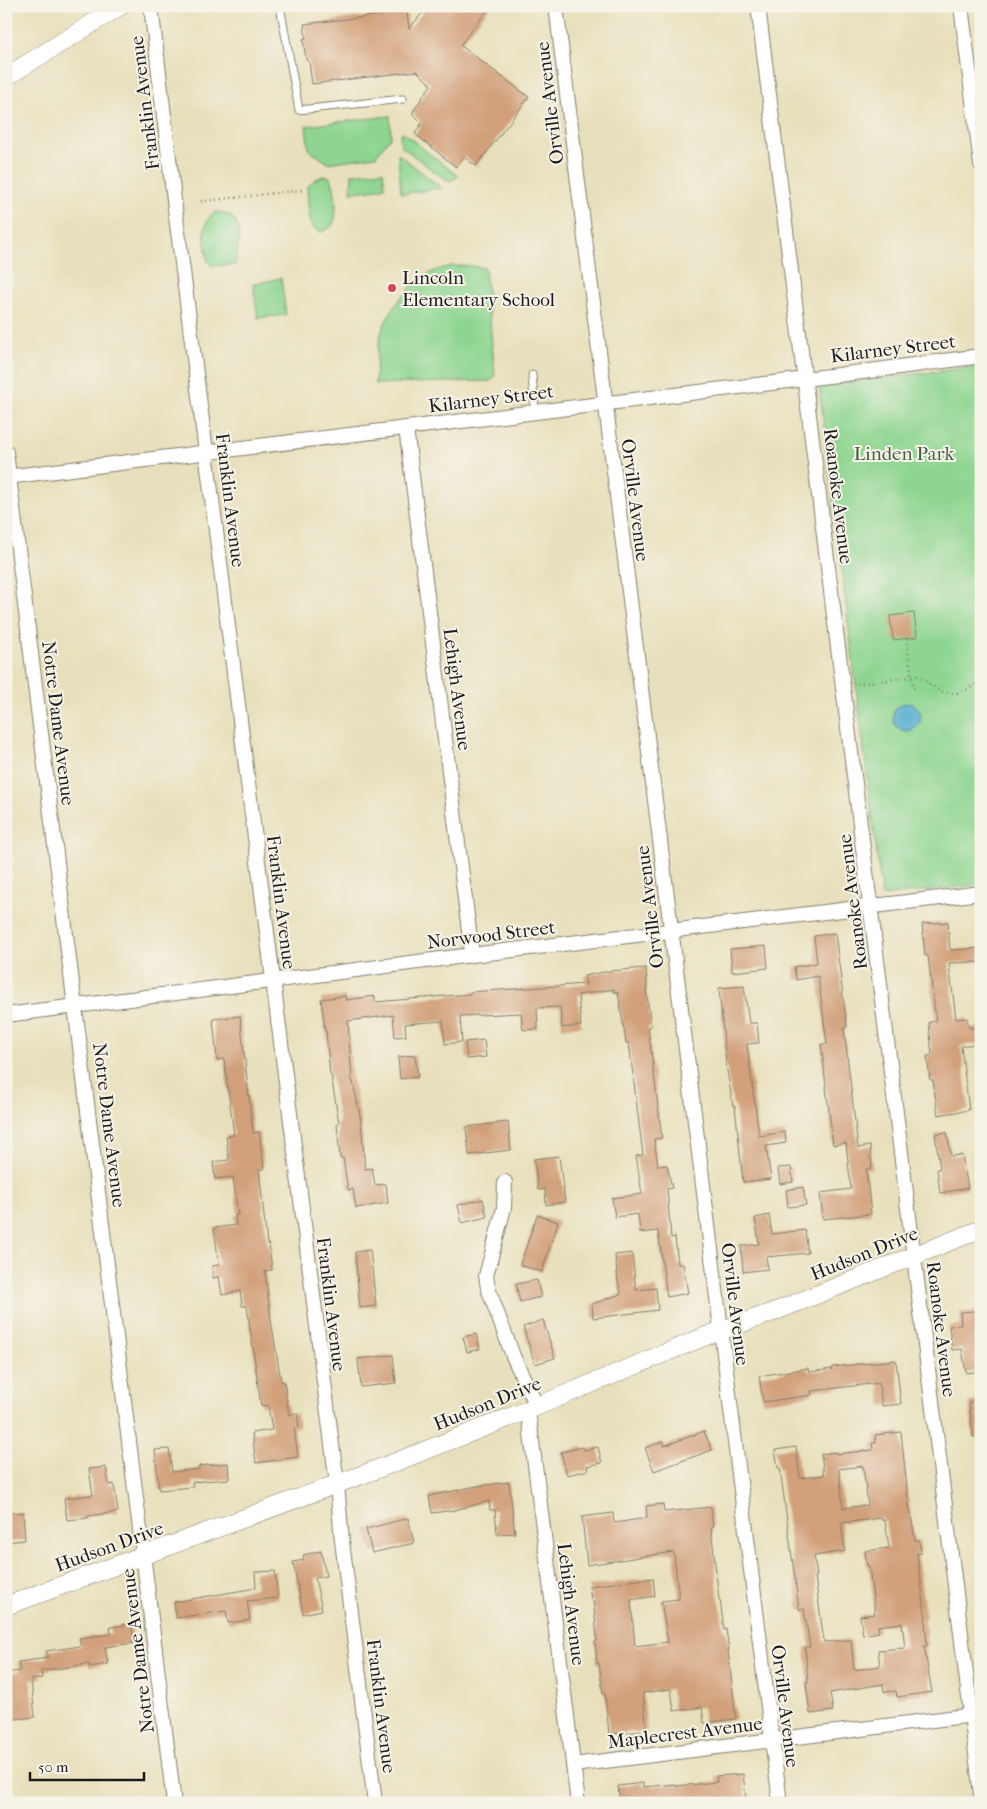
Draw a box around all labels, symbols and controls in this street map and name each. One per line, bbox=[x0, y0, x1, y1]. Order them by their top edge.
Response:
street label: Franklin Avenue bbox=[126, 34, 164, 171]
street label: Orville Avenue bbox=[532, 40, 568, 165]
place label: Lincoln Elementary School bbox=[402, 267, 555, 311]
marker: Lincoln Elementary School bbox=[386, 282, 398, 294]
street label: Kilarney Street bbox=[829, 330, 957, 368]
street label: Kilarney Street bbox=[427, 380, 555, 418]
street label: Roanoke Avenue bbox=[819, 427, 857, 565]
street label: Franklin Avenue bbox=[211, 432, 249, 569]
street label: Orville Avenue bbox=[617, 438, 653, 563]
park label: Linden Park bbox=[854, 443, 955, 465]
street label: Lehigh Avenue bbox=[439, 627, 475, 752]
street label: Notre Dame Avenue bbox=[37, 640, 79, 807]
street label: Roanoke Avenue bbox=[834, 833, 872, 971]
street label: Franklin Avenue bbox=[262, 834, 300, 971]
street label: Orville Avenue bbox=[632, 844, 668, 969]
street label: Norwood Street bbox=[426, 916, 557, 954]
street label: Notre Dame Avenue bbox=[88, 1042, 130, 1209]
street label: Hudson Drive bbox=[807, 1222, 921, 1285]
street label: Franklin Avenue bbox=[312, 1236, 350, 1373]
street label: Orville Avenue bbox=[717, 1242, 753, 1367]
street label: Roanoke Avenue bbox=[922, 1260, 960, 1398]
street label: Hudson Drive bbox=[430, 1372, 544, 1435]
street label: Hudson Drive bbox=[52, 1517, 167, 1577]
street label: Lehigh Avenue bbox=[553, 1542, 589, 1667]
street label: Notre Dame Avenue bbox=[117, 1567, 159, 1734]
street label: Franklin Avenue bbox=[362, 1638, 400, 1775]
street label: Orville Avenue bbox=[767, 1644, 803, 1769]
street label: Maplecrest Avenue bbox=[606, 1713, 764, 1753]
scale bar bbox=[30, 1749, 144, 1781]
text: 50 m bbox=[38, 1758, 69, 1776]

